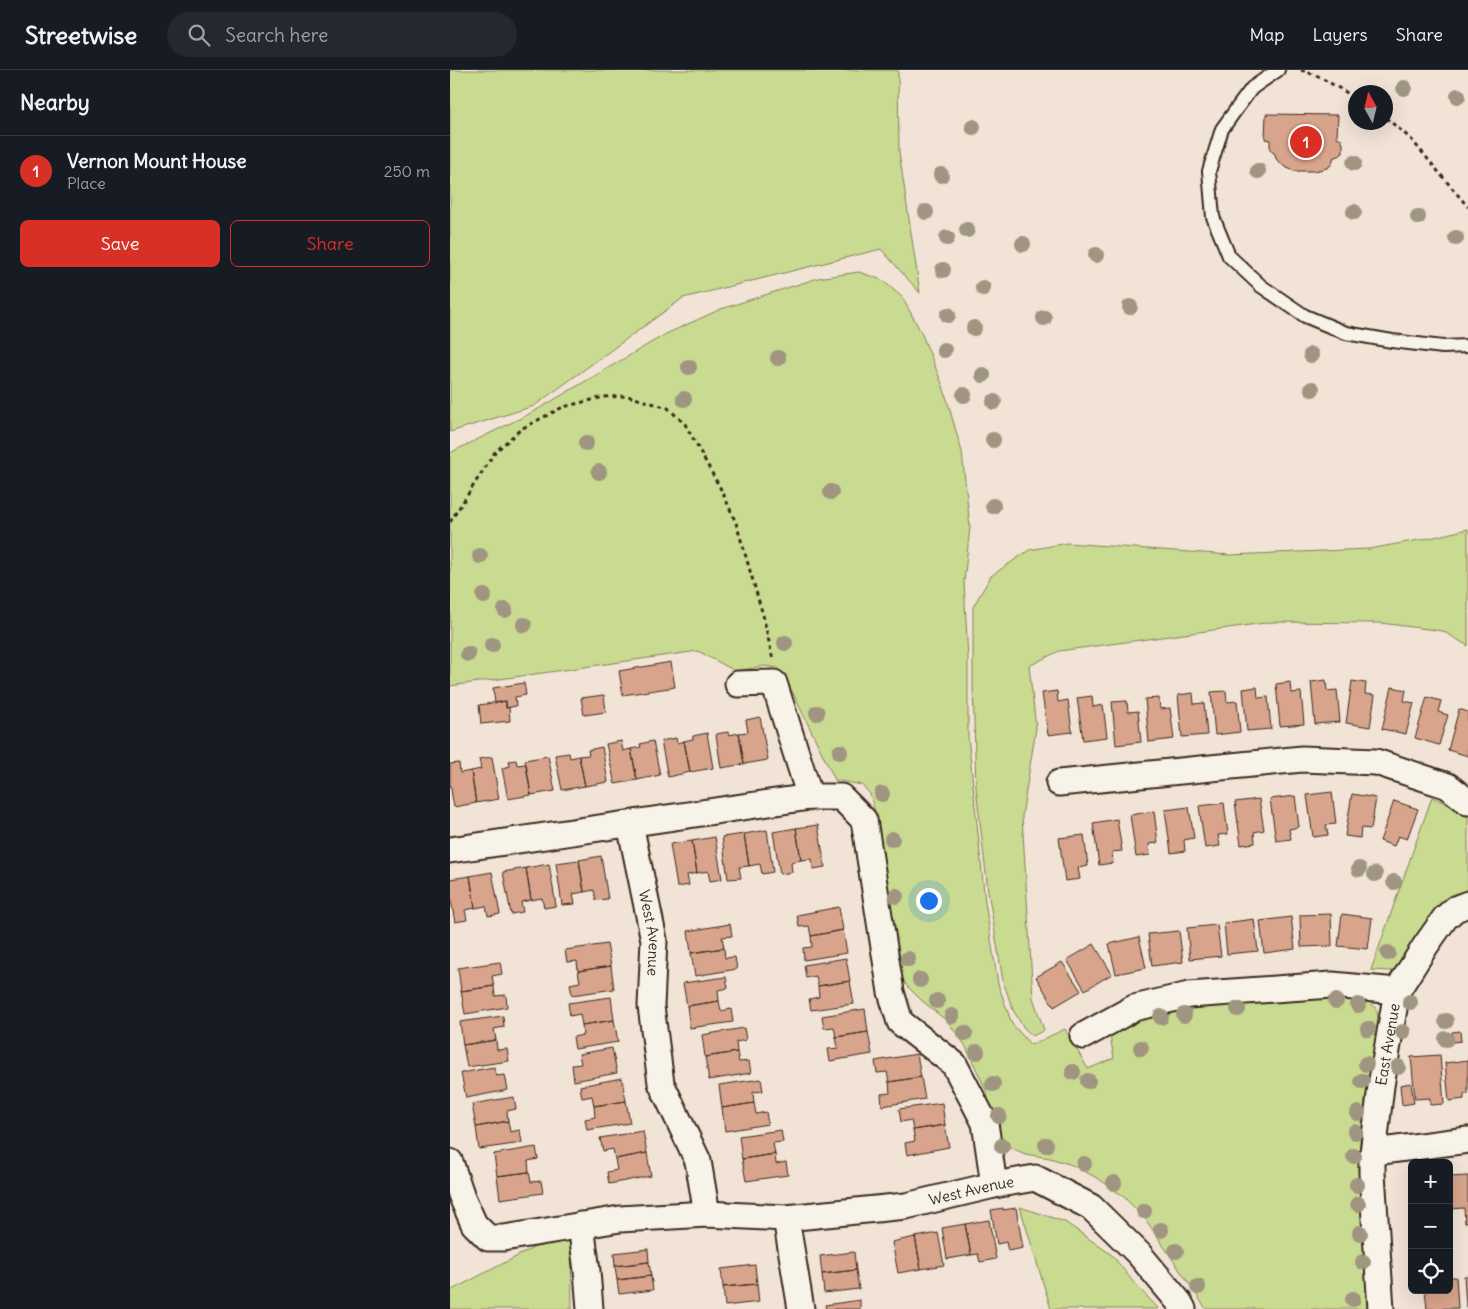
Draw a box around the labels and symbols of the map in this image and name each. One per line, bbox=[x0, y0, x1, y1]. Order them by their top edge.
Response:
north arrow bbox=[1348, 85, 1393, 130]
pin: 1 bbox=[1290, 123, 1322, 161]
street label: West Avenue bbox=[635, 888, 664, 976]
your location bbox=[916, 888, 942, 914]
street label: East Avenue bbox=[1371, 1002, 1404, 1087]
street label: West Avenue bbox=[927, 1172, 1016, 1209]

